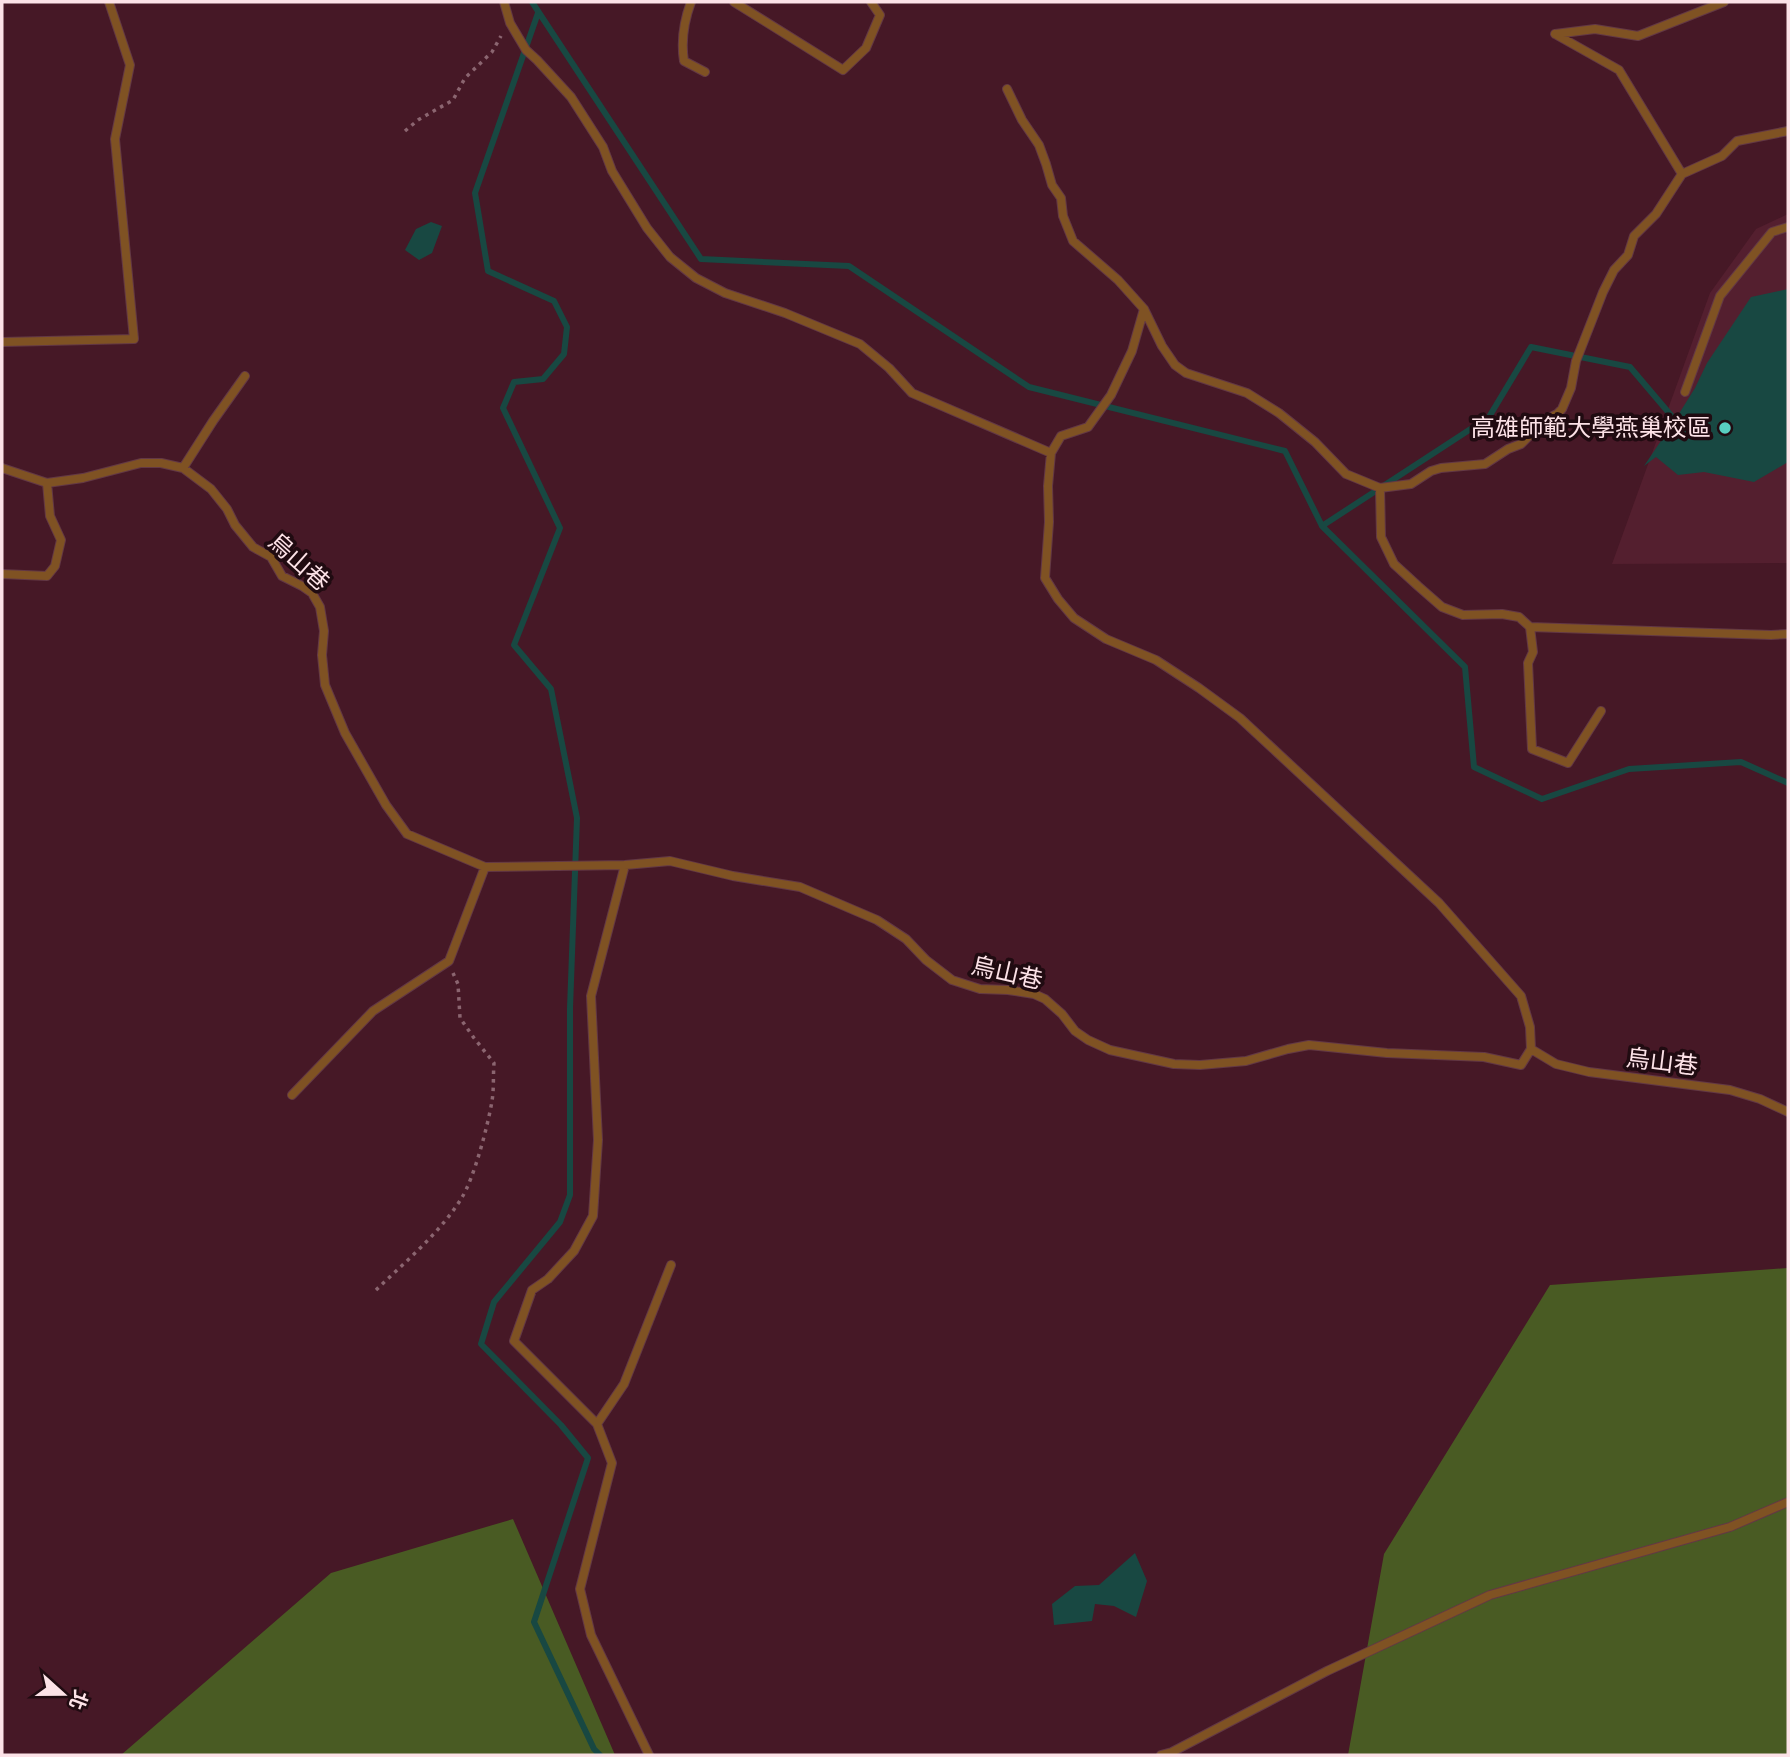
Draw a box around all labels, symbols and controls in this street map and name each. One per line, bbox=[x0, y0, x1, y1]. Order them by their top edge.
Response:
place label: 高雄師範大學燕巢校區 bbox=[1471, 412, 1711, 441]
marker: 高雄師範大學燕巢校區 bbox=[1717, 420, 1733, 436]
street label: 烏山巷 bbox=[264, 526, 336, 596]
street label: 烏山巷 bbox=[969, 949, 1046, 994]
street label: 烏山巷 bbox=[1625, 1042, 1700, 1079]
north arrow bbox=[28, 1659, 98, 1729]
text: 北 bbox=[65, 1687, 93, 1713]

